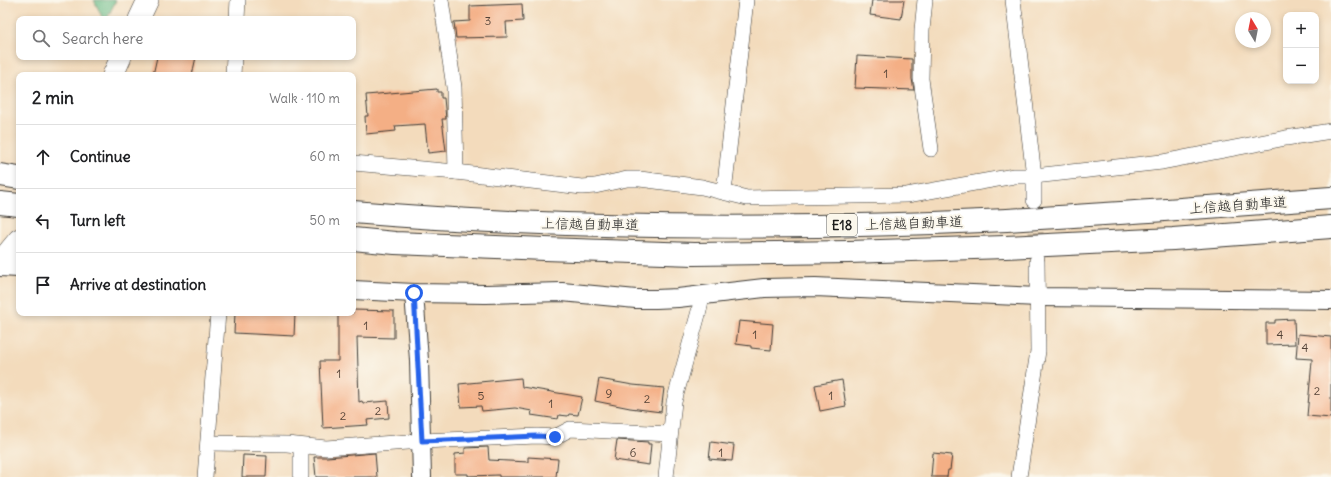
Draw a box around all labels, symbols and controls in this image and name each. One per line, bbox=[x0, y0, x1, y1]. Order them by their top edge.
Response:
north arrow bbox=[1235, 12, 1271, 48]
map controls bbox=[1283, 12, 1319, 84]
button: + bbox=[1283, 12, 1319, 48]
house number: 3 bbox=[485, 13, 492, 28]
search box bbox=[16, 16, 356, 60]
icon: search bbox=[30, 27, 52, 49]
text: Search here bbox=[62, 29, 143, 48]
button: − bbox=[1283, 48, 1319, 84]
house number: 1 bbox=[884, 66, 888, 81]
text: 2 min bbox=[32, 87, 74, 109]
text: Walk · 110 m bbox=[269, 90, 340, 107]
icon: ahead bbox=[32, 146, 54, 168]
text: Continue bbox=[70, 147, 131, 166]
text: 60 m bbox=[309, 148, 340, 165]
street label: 上信越自動車道 bbox=[1188, 193, 1288, 217]
icon: left bbox=[32, 210, 54, 232]
text: Turn left bbox=[70, 211, 125, 230]
text: 50 m bbox=[309, 212, 340, 229]
street label: 上信越自動車道 bbox=[865, 212, 963, 234]
street label: 上信越自動車道 bbox=[541, 214, 639, 234]
road number: E18 bbox=[827, 214, 857, 236]
icon: arrive bbox=[32, 274, 54, 296]
text: Arrive at destination bbox=[70, 275, 206, 294]
route start bbox=[405, 284, 423, 302]
house number: 1 bbox=[364, 318, 368, 333]
house number: 1 bbox=[753, 327, 757, 342]
house number: 4 bbox=[1277, 327, 1284, 342]
house number: 4 bbox=[1302, 340, 1309, 355]
house number: 1 bbox=[337, 366, 341, 381]
house number: 2 bbox=[1314, 383, 1321, 398]
house number: 9 bbox=[606, 386, 613, 401]
house number: 5 bbox=[478, 388, 485, 403]
house number: 1 bbox=[829, 388, 833, 403]
house number: 2 bbox=[644, 391, 651, 406]
house number: 1 bbox=[549, 396, 553, 411]
house number: 2 bbox=[375, 403, 382, 418]
house number: 2 bbox=[340, 408, 347, 423]
route end bbox=[546, 428, 564, 446]
house number: 6 bbox=[630, 445, 637, 460]
house number: 1 bbox=[719, 445, 723, 460]

